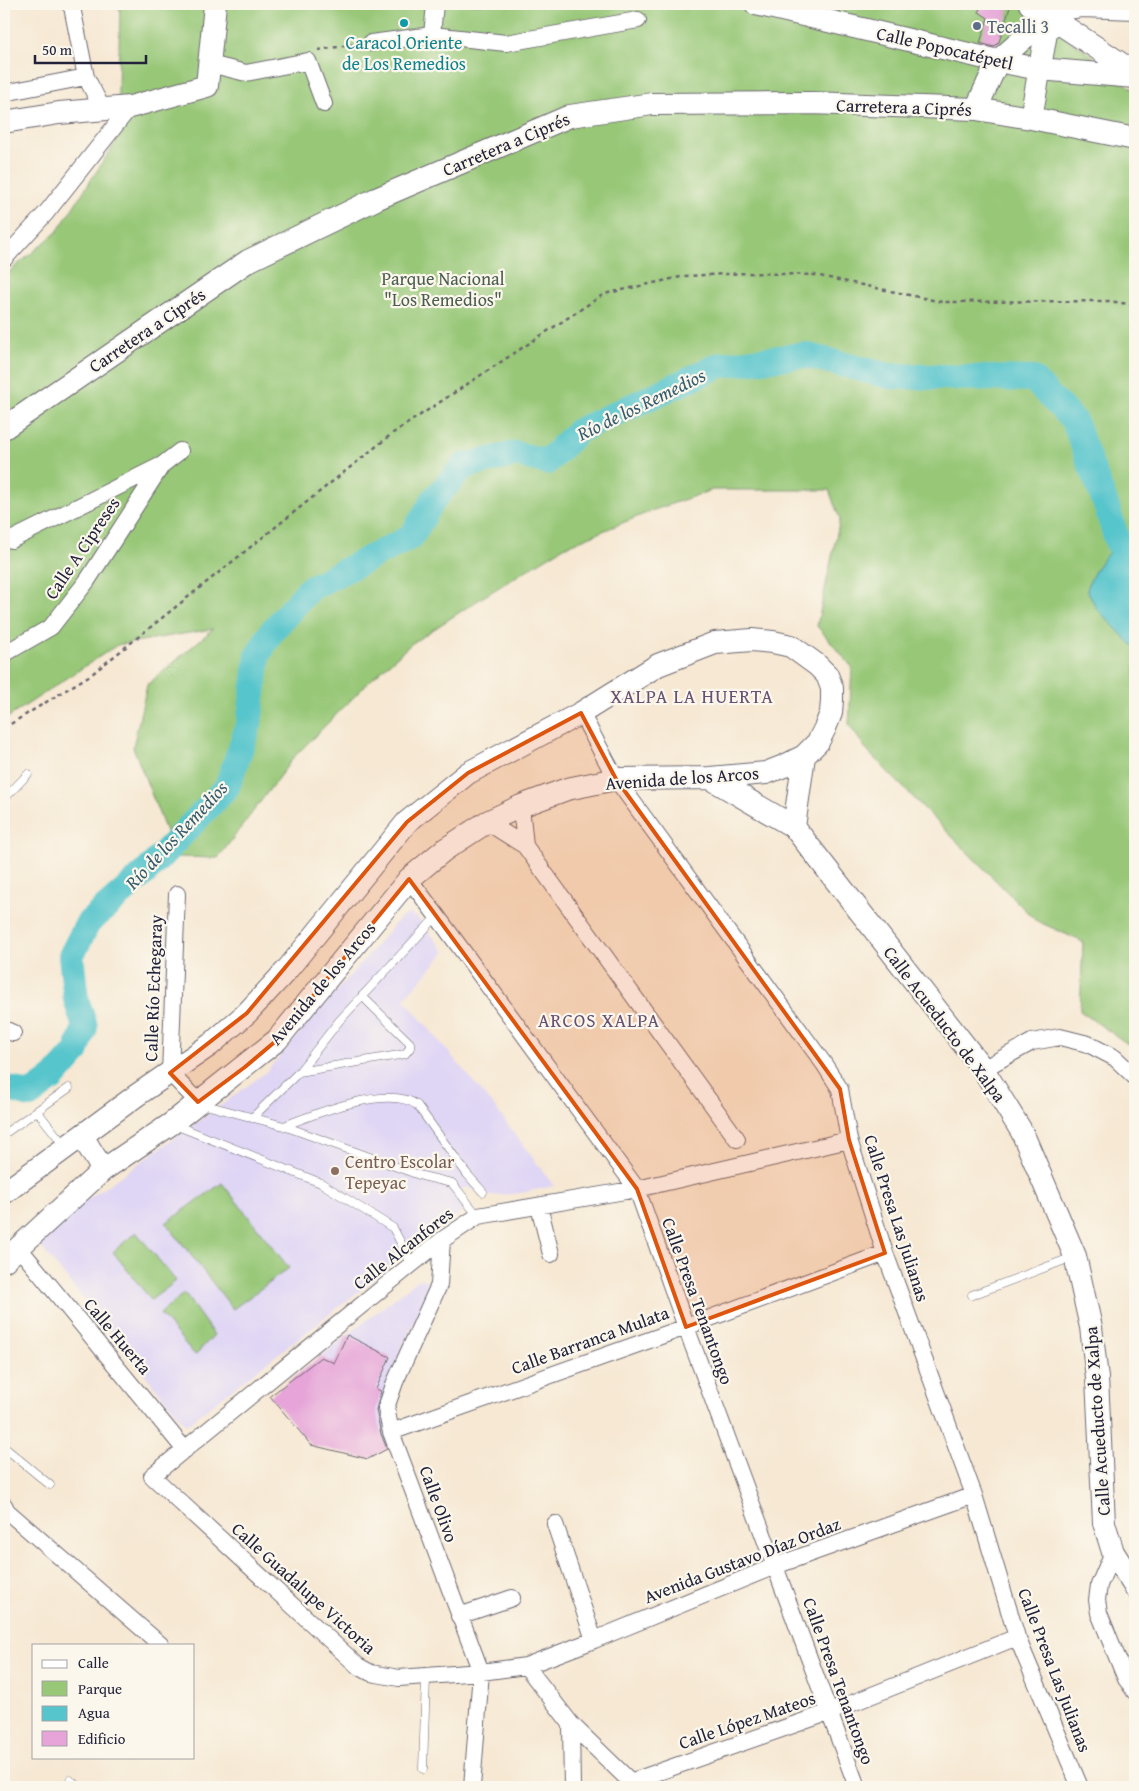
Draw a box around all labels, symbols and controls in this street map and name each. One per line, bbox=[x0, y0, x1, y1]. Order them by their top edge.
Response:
place label: Tecalli 3 bbox=[987, 13, 1049, 40]
marker: Caracol Oriente de Los Remedios bbox=[398, 17, 410, 29]
street label: Calle Popocatépetl bbox=[874, 19, 1016, 77]
marker: Tecalli 3 bbox=[971, 20, 983, 32]
place label: Caracol Oriente de Los Remedios bbox=[342, 29, 466, 77]
scale bar bbox=[35, 32, 146, 64]
text: 50 m bbox=[42, 39, 73, 60]
street label: Carretera a Ciprés bbox=[836, 91, 972, 123]
street label: Carretera a Ciprés bbox=[438, 105, 574, 183]
park label: Parque Nacional "Los Remedios" bbox=[381, 265, 505, 313]
street label: Carretera a Ciprés bbox=[83, 281, 211, 379]
water label: Río de los Remedios bbox=[571, 361, 710, 448]
street label: Calle A Cipreses bbox=[38, 491, 126, 605]
district label: XALPA LA HUERTA bbox=[610, 682, 774, 710]
street label: Avenida de los Arcos bbox=[604, 759, 760, 797]
water label: Río de los Remedios bbox=[117, 774, 234, 896]
street label: Calle Río Echegaray bbox=[137, 914, 169, 1062]
street label: Avenida de los Arcos bbox=[262, 915, 382, 1051]
street label: Calle Acueducto de Xalpa bbox=[877, 940, 1013, 1108]
district label: ARCOS XALPA bbox=[538, 1006, 660, 1034]
street label: Calle Presa Las Julianas bbox=[857, 1131, 937, 1305]
place label: Centro Escolar Tepeyac bbox=[345, 1148, 455, 1196]
marker: Centro Escolar Tepeyac bbox=[329, 1165, 341, 1177]
street label: Calle Alcanfores bbox=[347, 1200, 459, 1296]
street label: Calle Presa Tenantongo bbox=[655, 1214, 741, 1388]
street label: Calle Huerta bbox=[78, 1292, 159, 1381]
street label: Calle Barranca Mulata bbox=[507, 1299, 673, 1381]
street label: Calle Acueducto de Xalpa bbox=[1077, 1325, 1117, 1517]
street label: Calle Olivo bbox=[413, 1462, 465, 1546]
street label: Avenida Gustavo Díaz Ordaz bbox=[640, 1510, 844, 1610]
street label: Calle Guadalupe Victoria bbox=[226, 1516, 383, 1661]
street label: Calle Presa Las Julianas bbox=[1011, 1584, 1099, 1756]
street label: Calle Presa Tenantongo bbox=[796, 1594, 882, 1768]
legend bbox=[32, 1644, 195, 1758]
text: Calle bbox=[78, 1652, 109, 1673]
text: Parque bbox=[78, 1678, 122, 1699]
street label: Calle López Mateos bbox=[675, 1684, 819, 1756]
text: Agua bbox=[78, 1702, 110, 1723]
text: Edificio bbox=[78, 1728, 126, 1749]

